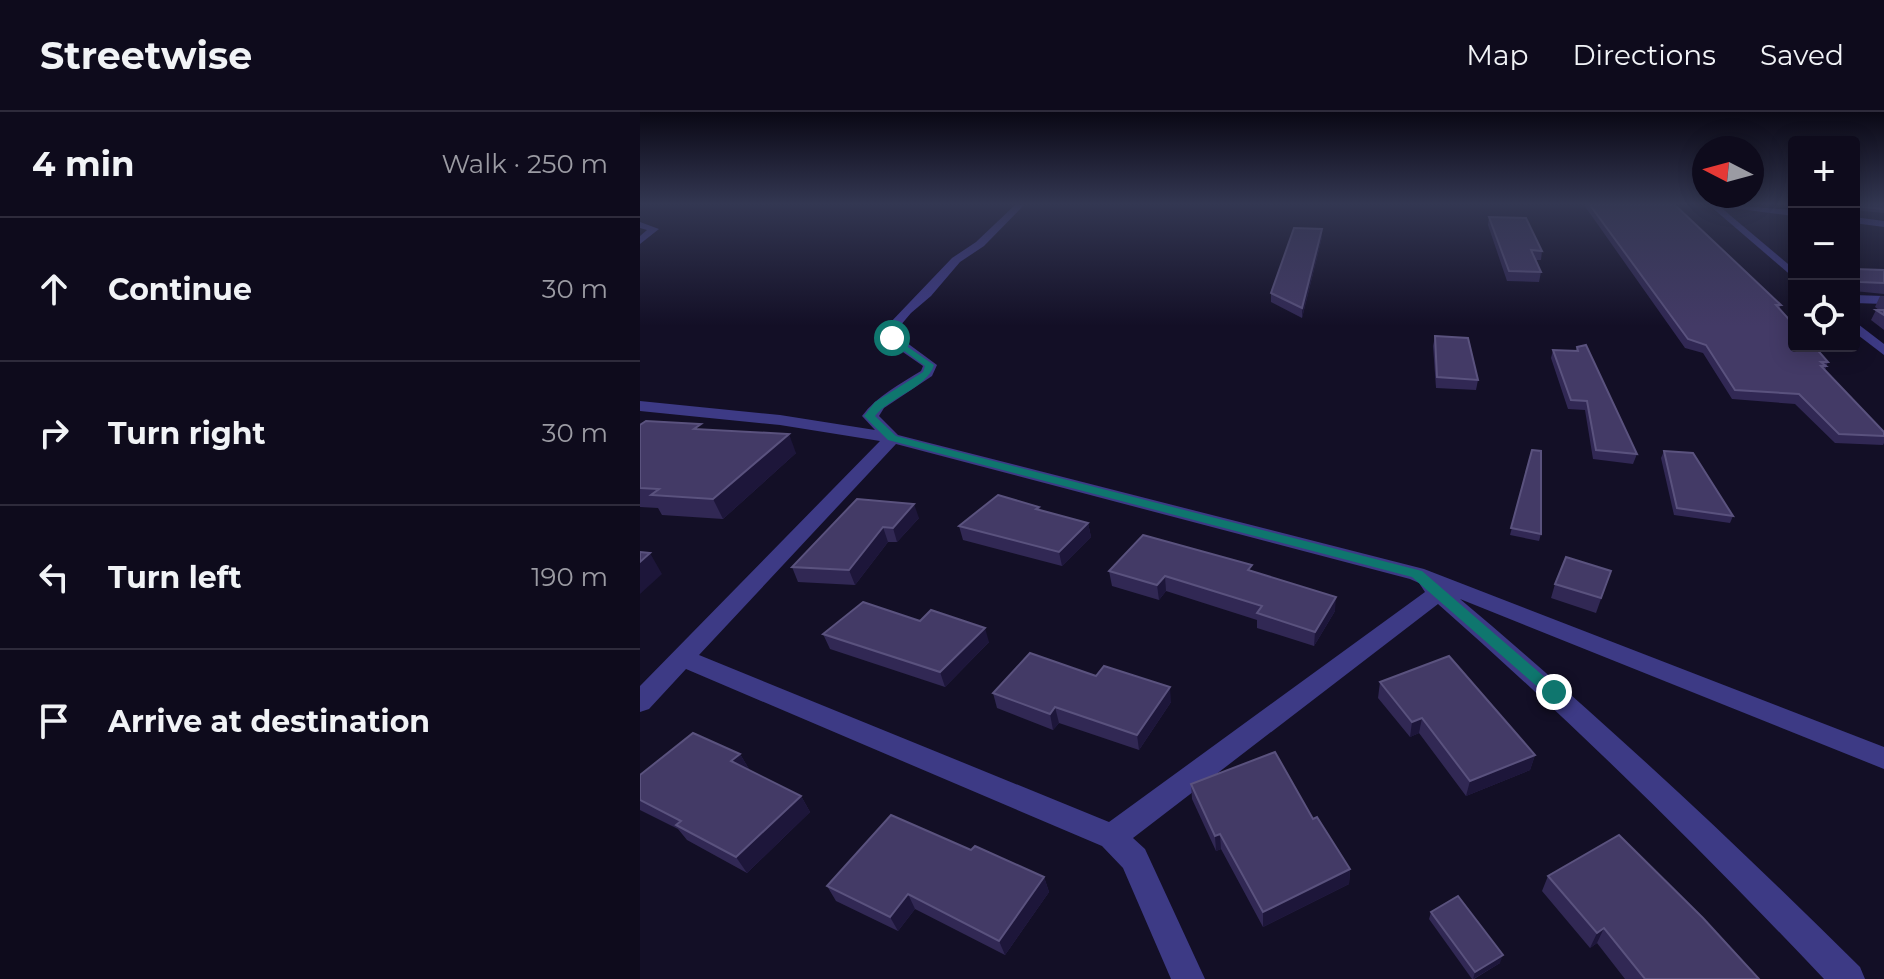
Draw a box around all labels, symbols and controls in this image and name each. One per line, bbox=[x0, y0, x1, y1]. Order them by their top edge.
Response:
text: Streetwise bbox=[40, 32, 252, 79]
text: Map bbox=[1466, 38, 1528, 72]
text: Directions bbox=[1572, 38, 1716, 72]
text: Saved bbox=[1760, 38, 1844, 72]
north arrow bbox=[1692, 136, 1764, 208]
map controls bbox=[1788, 136, 1860, 352]
button: + bbox=[1788, 136, 1860, 208]
text: 4 min bbox=[32, 143, 134, 185]
text: Walk · 250 m bbox=[441, 148, 608, 180]
button: − bbox=[1788, 208, 1860, 280]
icon: ahead bbox=[32, 267, 76, 311]
text: Continue bbox=[108, 271, 252, 308]
text: 30 m bbox=[542, 273, 608, 305]
button: locate bbox=[1788, 280, 1860, 352]
route start bbox=[874, 320, 910, 356]
icon: right bbox=[32, 411, 76, 455]
text: Turn right bbox=[108, 415, 265, 452]
text: 30 m bbox=[542, 417, 608, 449]
icon: left bbox=[32, 555, 76, 599]
text: Turn left bbox=[108, 559, 241, 596]
text: 190 m bbox=[531, 561, 608, 593]
route end bbox=[1536, 674, 1572, 710]
icon: arrive bbox=[32, 699, 76, 743]
text: Arrive at destination bbox=[108, 703, 430, 740]

